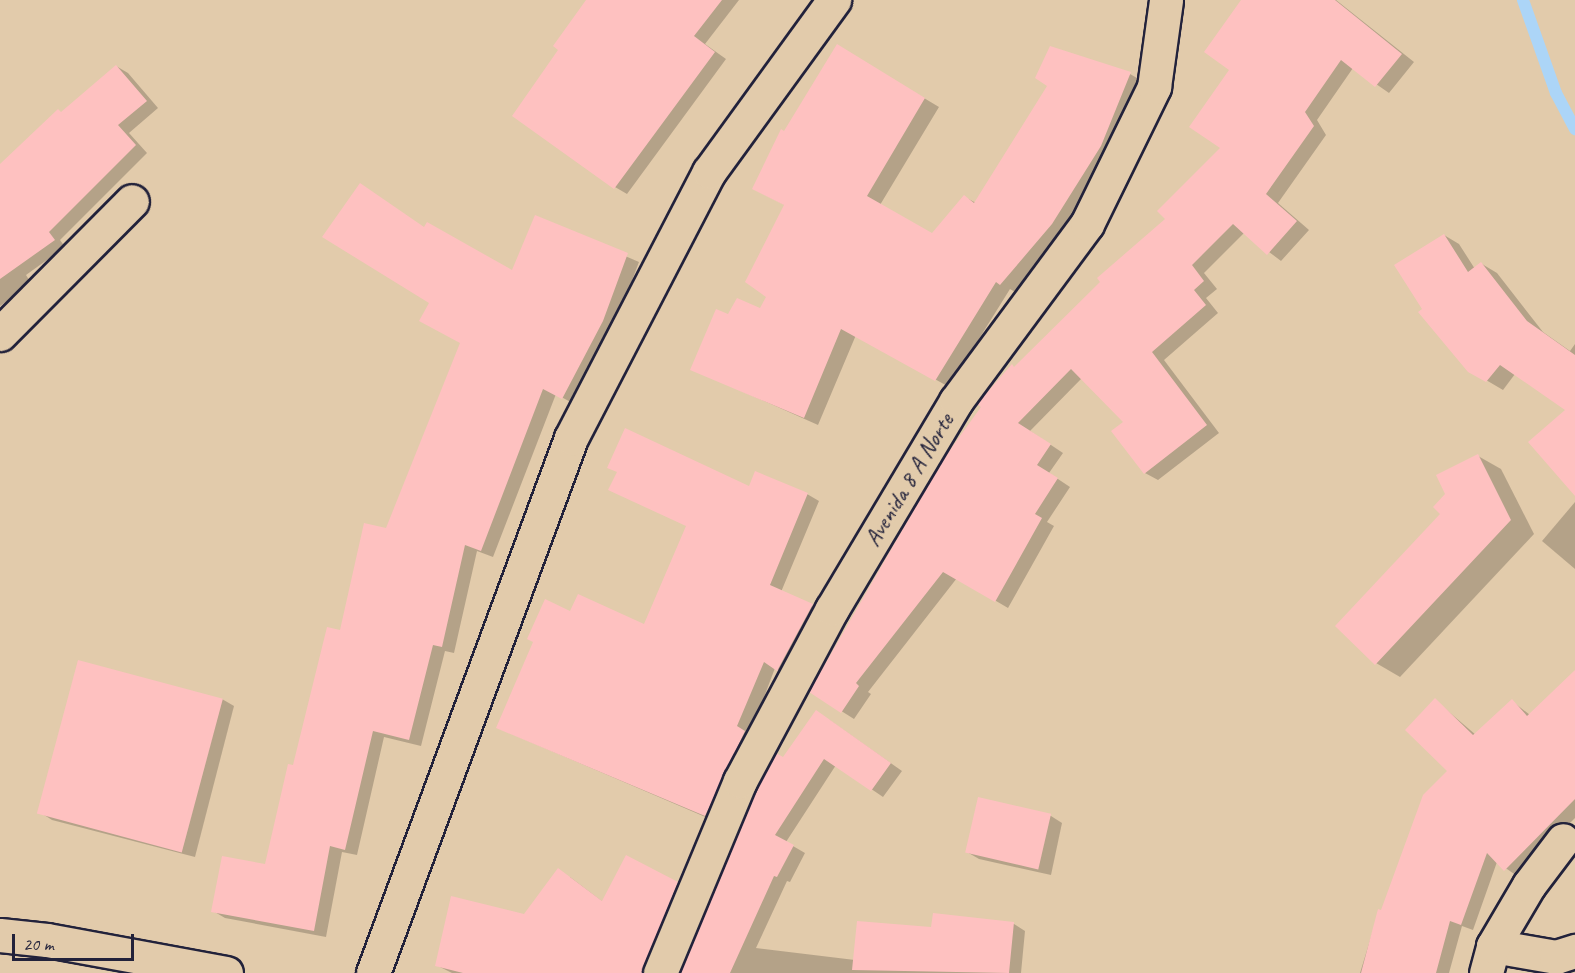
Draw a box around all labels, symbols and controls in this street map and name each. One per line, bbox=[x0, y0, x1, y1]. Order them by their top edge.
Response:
street label: Avenida 8 A Norte bbox=[858, 408, 960, 552]
scale bar bbox=[15, 922, 136, 960]
text: 20 m bbox=[23, 933, 54, 955]

